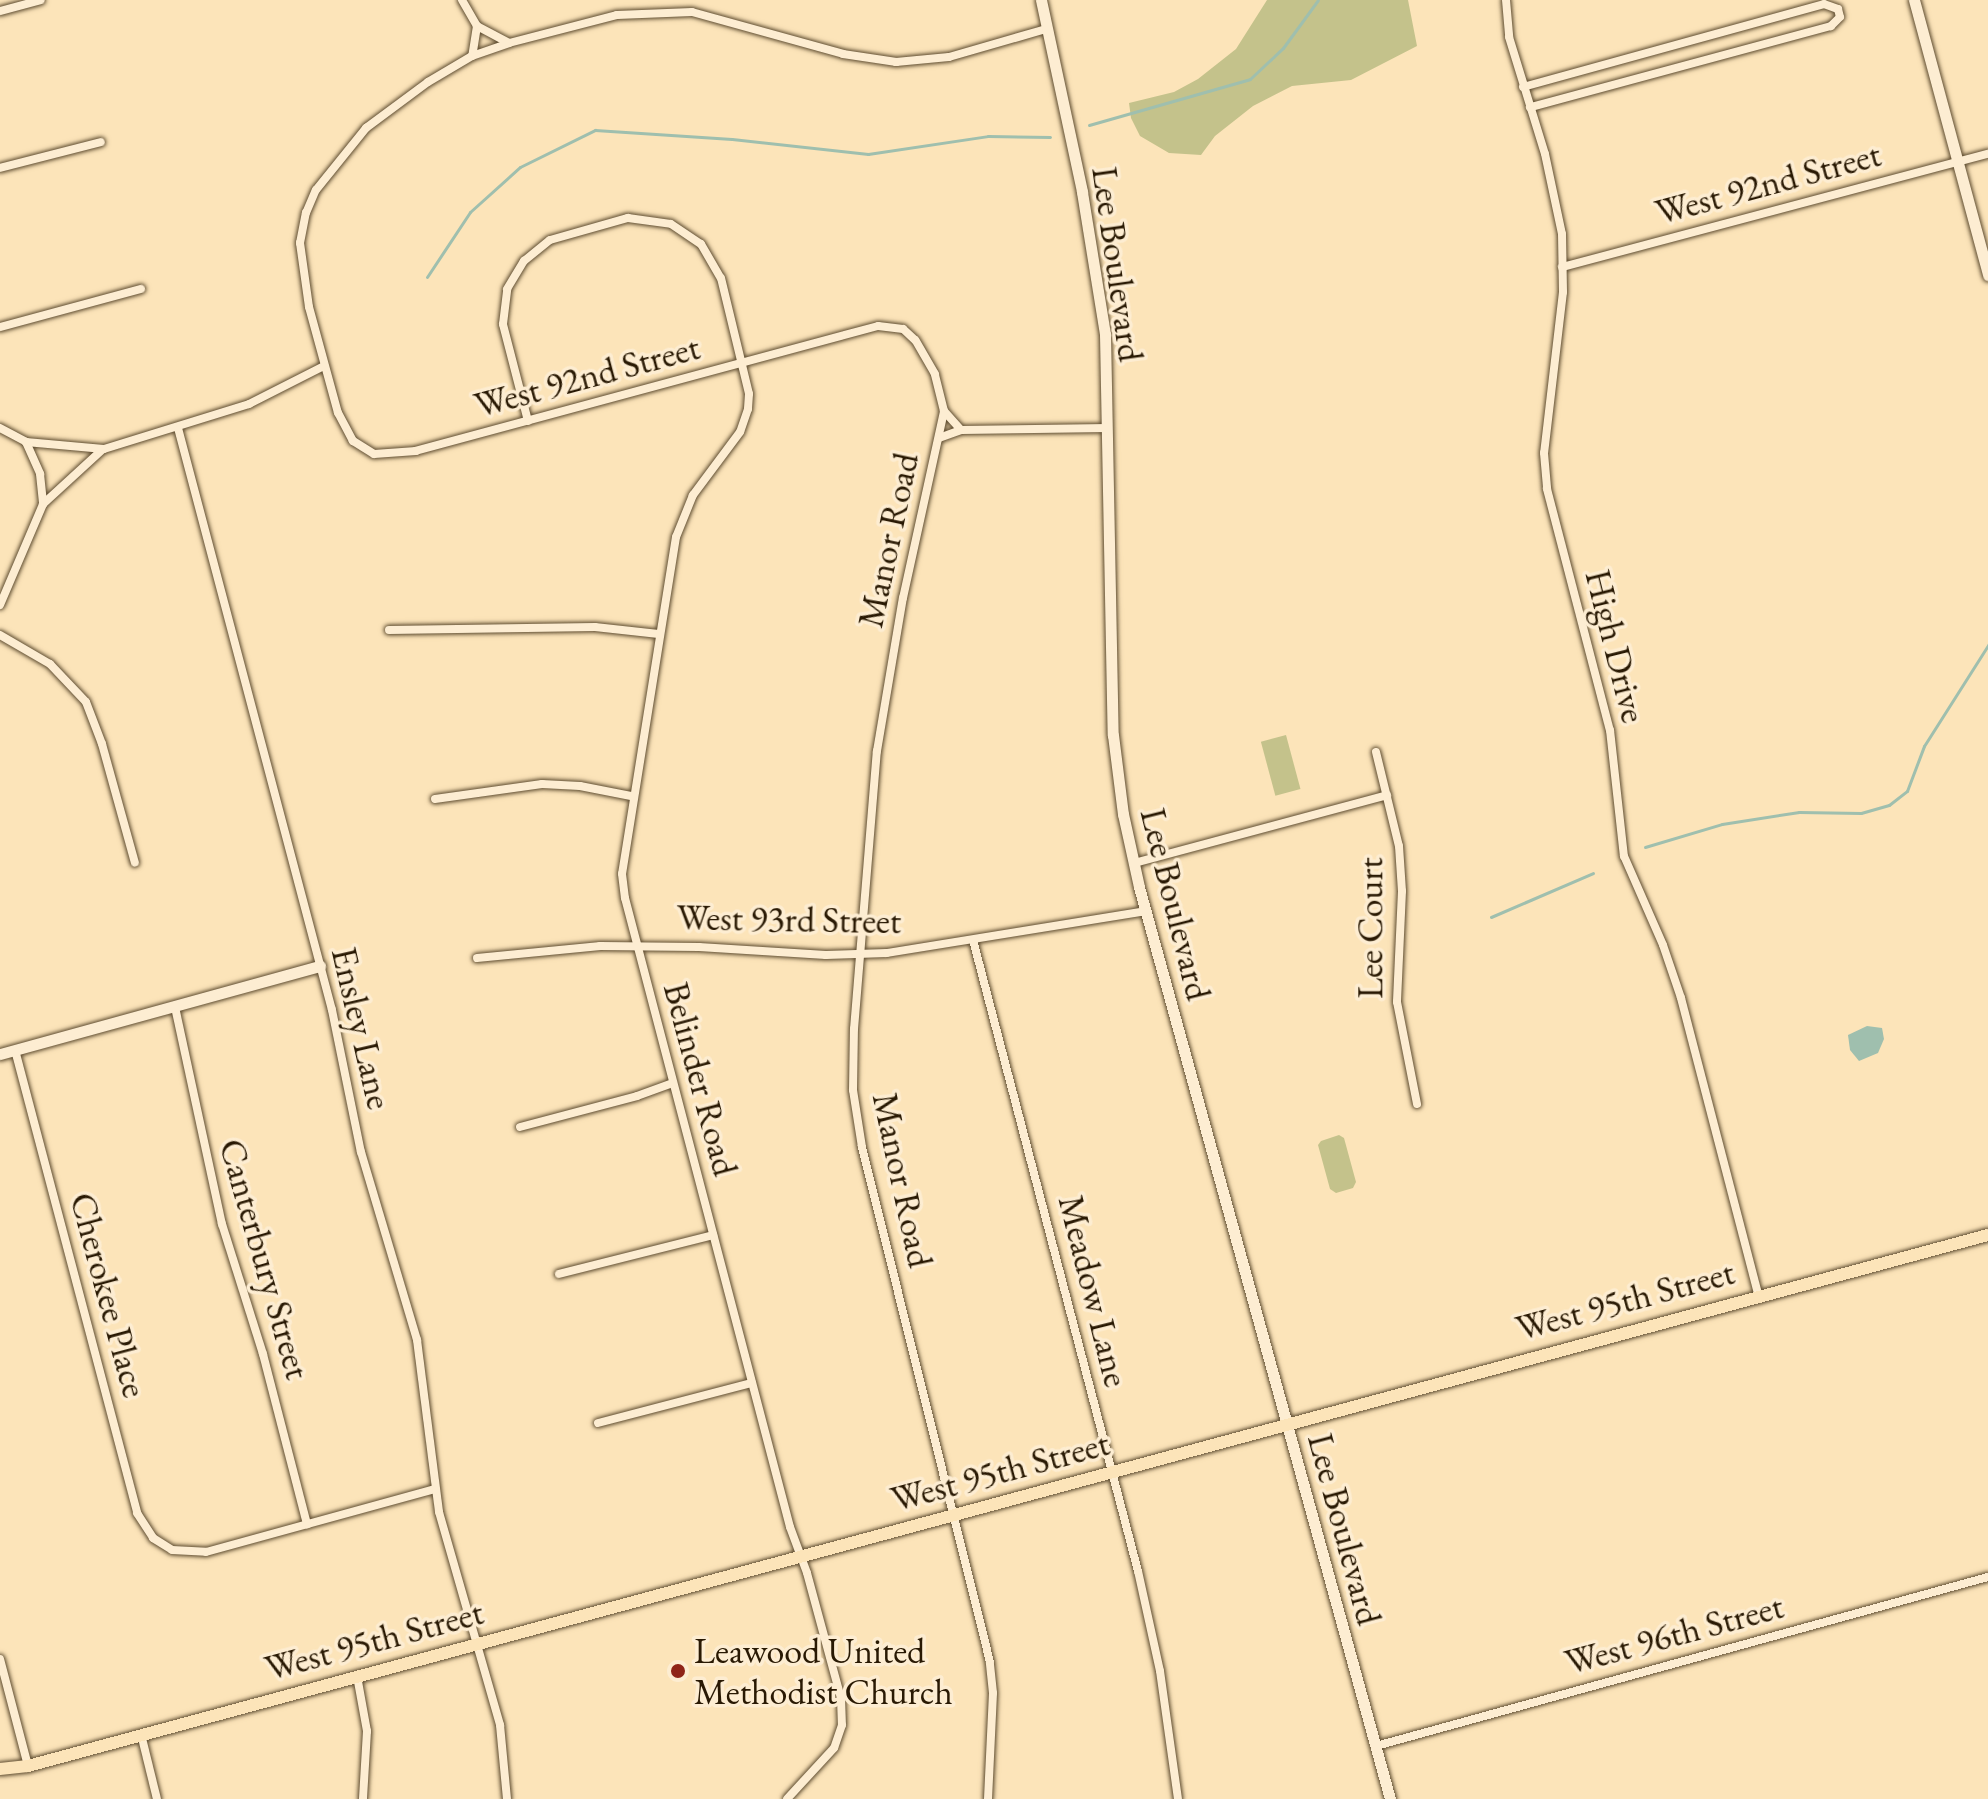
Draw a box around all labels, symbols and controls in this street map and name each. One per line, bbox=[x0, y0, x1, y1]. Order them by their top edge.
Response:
street label: West 92nd Street bbox=[1651, 132, 1885, 234]
street label: Lee Boulevard bbox=[1083, 164, 1153, 364]
street label: West 92nd Street bbox=[470, 325, 704, 427]
street label: Manor Road bbox=[848, 449, 928, 631]
street label: High Drive bbox=[1576, 565, 1656, 727]
street label: Lee Boulevard bbox=[1131, 804, 1221, 1004]
street label: Lee Court bbox=[1348, 857, 1392, 999]
street label: West 93rd Street bbox=[676, 895, 902, 943]
street label: Ensley Lane bbox=[322, 943, 402, 1113]
street label: Belinder Road bbox=[654, 978, 748, 1180]
street label: Manor Road bbox=[863, 1089, 943, 1271]
street label: Canterbury Street bbox=[210, 1134, 320, 1384]
street label: Cherokee Place bbox=[61, 1188, 157, 1402]
street label: Meadow Lane bbox=[1049, 1191, 1139, 1391]
street label: West 95th Street bbox=[1511, 1250, 1739, 1350]
street label: West 95th Street bbox=[886, 1421, 1114, 1521]
street label: Lee Boulevard bbox=[1299, 1429, 1391, 1629]
street label: West 96th Street bbox=[1560, 1584, 1788, 1684]
street label: West 95th Street bbox=[260, 1590, 488, 1690]
place label: Leawood United Methodist Church bbox=[694, 1628, 953, 1713]
marker: Leawood United Methodist Church bbox=[669, 1662, 687, 1680]

